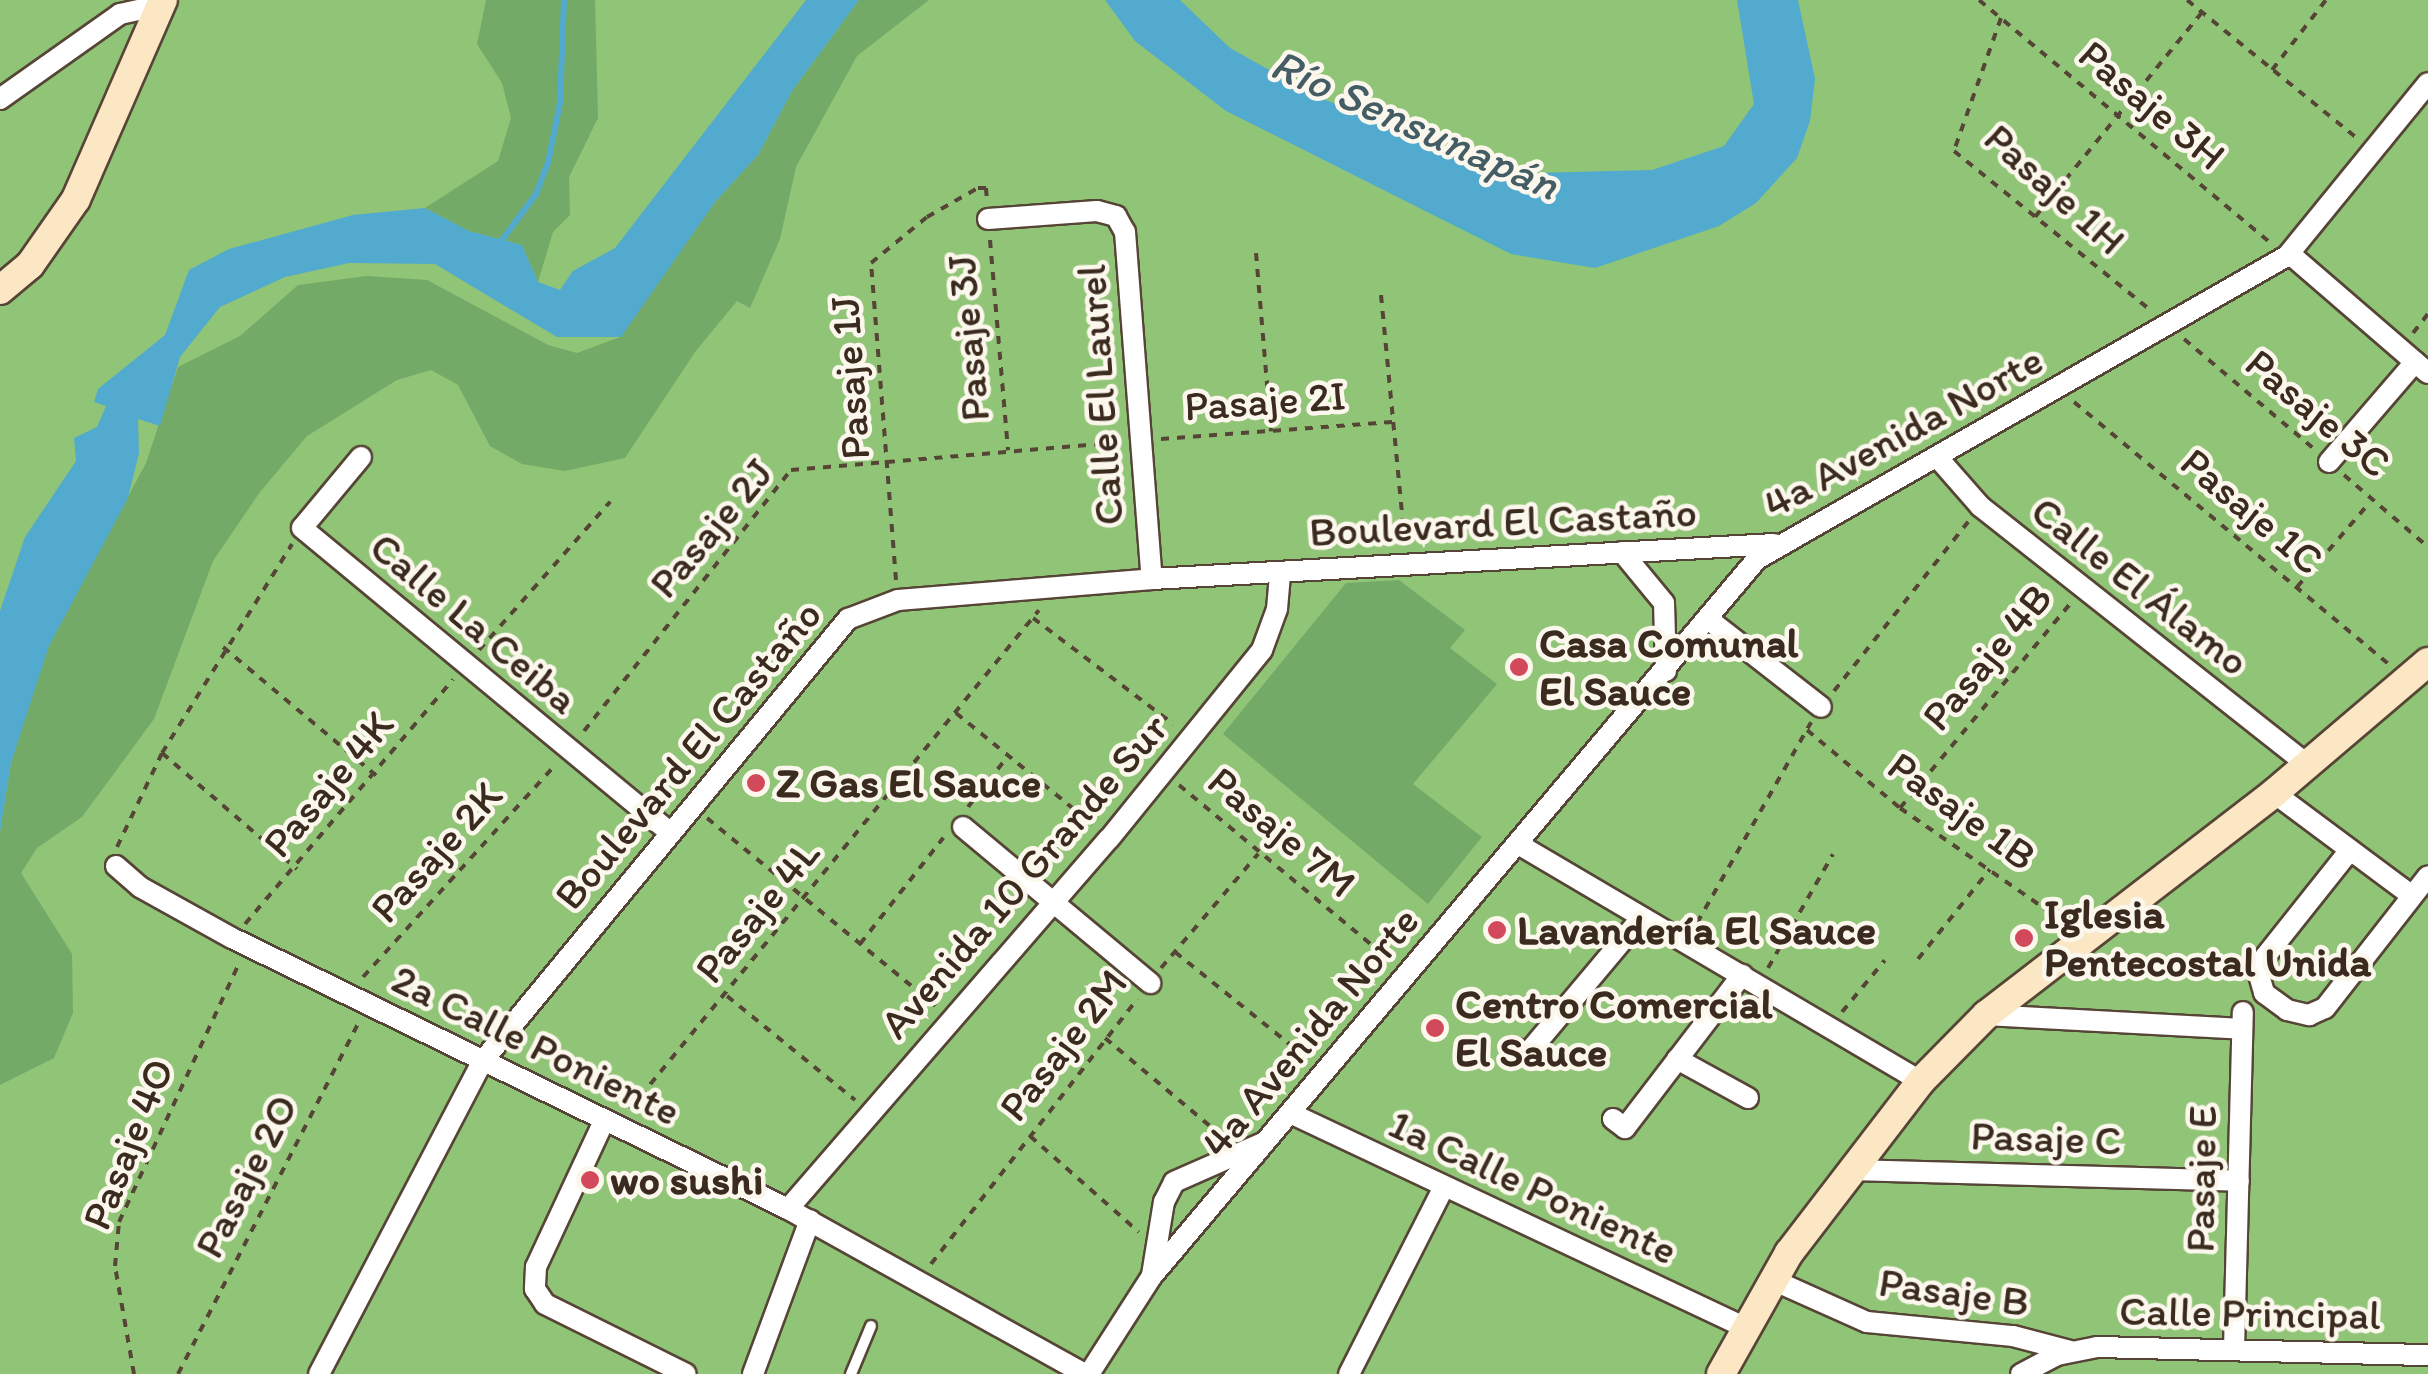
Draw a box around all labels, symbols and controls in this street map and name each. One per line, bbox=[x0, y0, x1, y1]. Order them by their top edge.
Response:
street label: Pasaje 3H bbox=[2068, 29, 2236, 181]
water label: Río Sensunapán bbox=[1263, 37, 1567, 211]
street label: Pasaje 1H bbox=[1974, 113, 2136, 265]
street label: Pasaje 3J bbox=[936, 252, 1000, 424]
street label: Calle El Laurel bbox=[1066, 263, 1134, 527]
street label: Pasaje 1J bbox=[819, 294, 881, 462]
street label: 4a Avenida Norte bbox=[1754, 334, 2052, 530]
street label: Pasaje 3C bbox=[2235, 338, 2401, 488]
street label: Pasaje 2I bbox=[1183, 370, 1347, 432]
street label: Pasaje 1C bbox=[2171, 437, 2333, 585]
street label: Pasaje 2J bbox=[638, 448, 784, 608]
street label: Calle El Álamo bbox=[2021, 485, 2259, 687]
street label: Boulevard El Castaño bbox=[1308, 487, 1698, 557]
street label: Calle La Ceiba bbox=[360, 521, 588, 725]
street label: Pasaje 4B bbox=[1911, 573, 2063, 741]
street label: Boulevard El Castaño bbox=[544, 590, 832, 920]
place label: Casa Comunal El Sauce bbox=[1539, 618, 1800, 716]
marker: Casa Comunal El Sauce bbox=[1508, 656, 1530, 678]
street label: Pasaje 4K bbox=[252, 700, 404, 868]
street label: Avenida 10 Grande Sur bbox=[869, 703, 1179, 1049]
street label: Pasaje 1B bbox=[1878, 740, 2046, 882]
street label: Pasaje 7M bbox=[1198, 756, 1366, 908]
place label: Z Gas El Sauce bbox=[776, 758, 1041, 808]
street label: Pasaje 2K bbox=[359, 771, 513, 933]
marker: Z Gas El Sauce bbox=[745, 772, 767, 794]
street label: Pasaje 4L bbox=[684, 829, 830, 993]
place label: Iglesia Pentecostal Unida bbox=[2044, 889, 2370, 988]
street label: 4a Avenida Norte bbox=[1190, 896, 1430, 1168]
place label: Lavandería El Sauce bbox=[1517, 905, 1877, 955]
marker: Lavandería El Sauce bbox=[1486, 919, 1508, 941]
marker: Iglesia Pentecostal Unida bbox=[2013, 927, 2035, 949]
street label: 2a Calle Poniente bbox=[384, 954, 688, 1136]
street label: Pasaje 2M bbox=[988, 959, 1138, 1131]
place label: Centro Comercial El Sauce bbox=[1455, 979, 1773, 1078]
marker: Centro Comercial El Sauce bbox=[1424, 1017, 1446, 1039]
street label: Pasaje 4O bbox=[71, 1051, 185, 1237]
street label: Pasaje 2O bbox=[183, 1086, 309, 1266]
street label: 1a Calle Poniente bbox=[1382, 1099, 1684, 1275]
street label: Pasaje E bbox=[2175, 1105, 2227, 1253]
street label: Pasaje C bbox=[1970, 1110, 2122, 1166]
place label: wo sushi bbox=[610, 1155, 763, 1205]
marker: wo sushi bbox=[579, 1169, 601, 1191]
street label: Pasaje B bbox=[1876, 1257, 2032, 1327]
street label: Calle Principal bbox=[2118, 1286, 2382, 1340]

